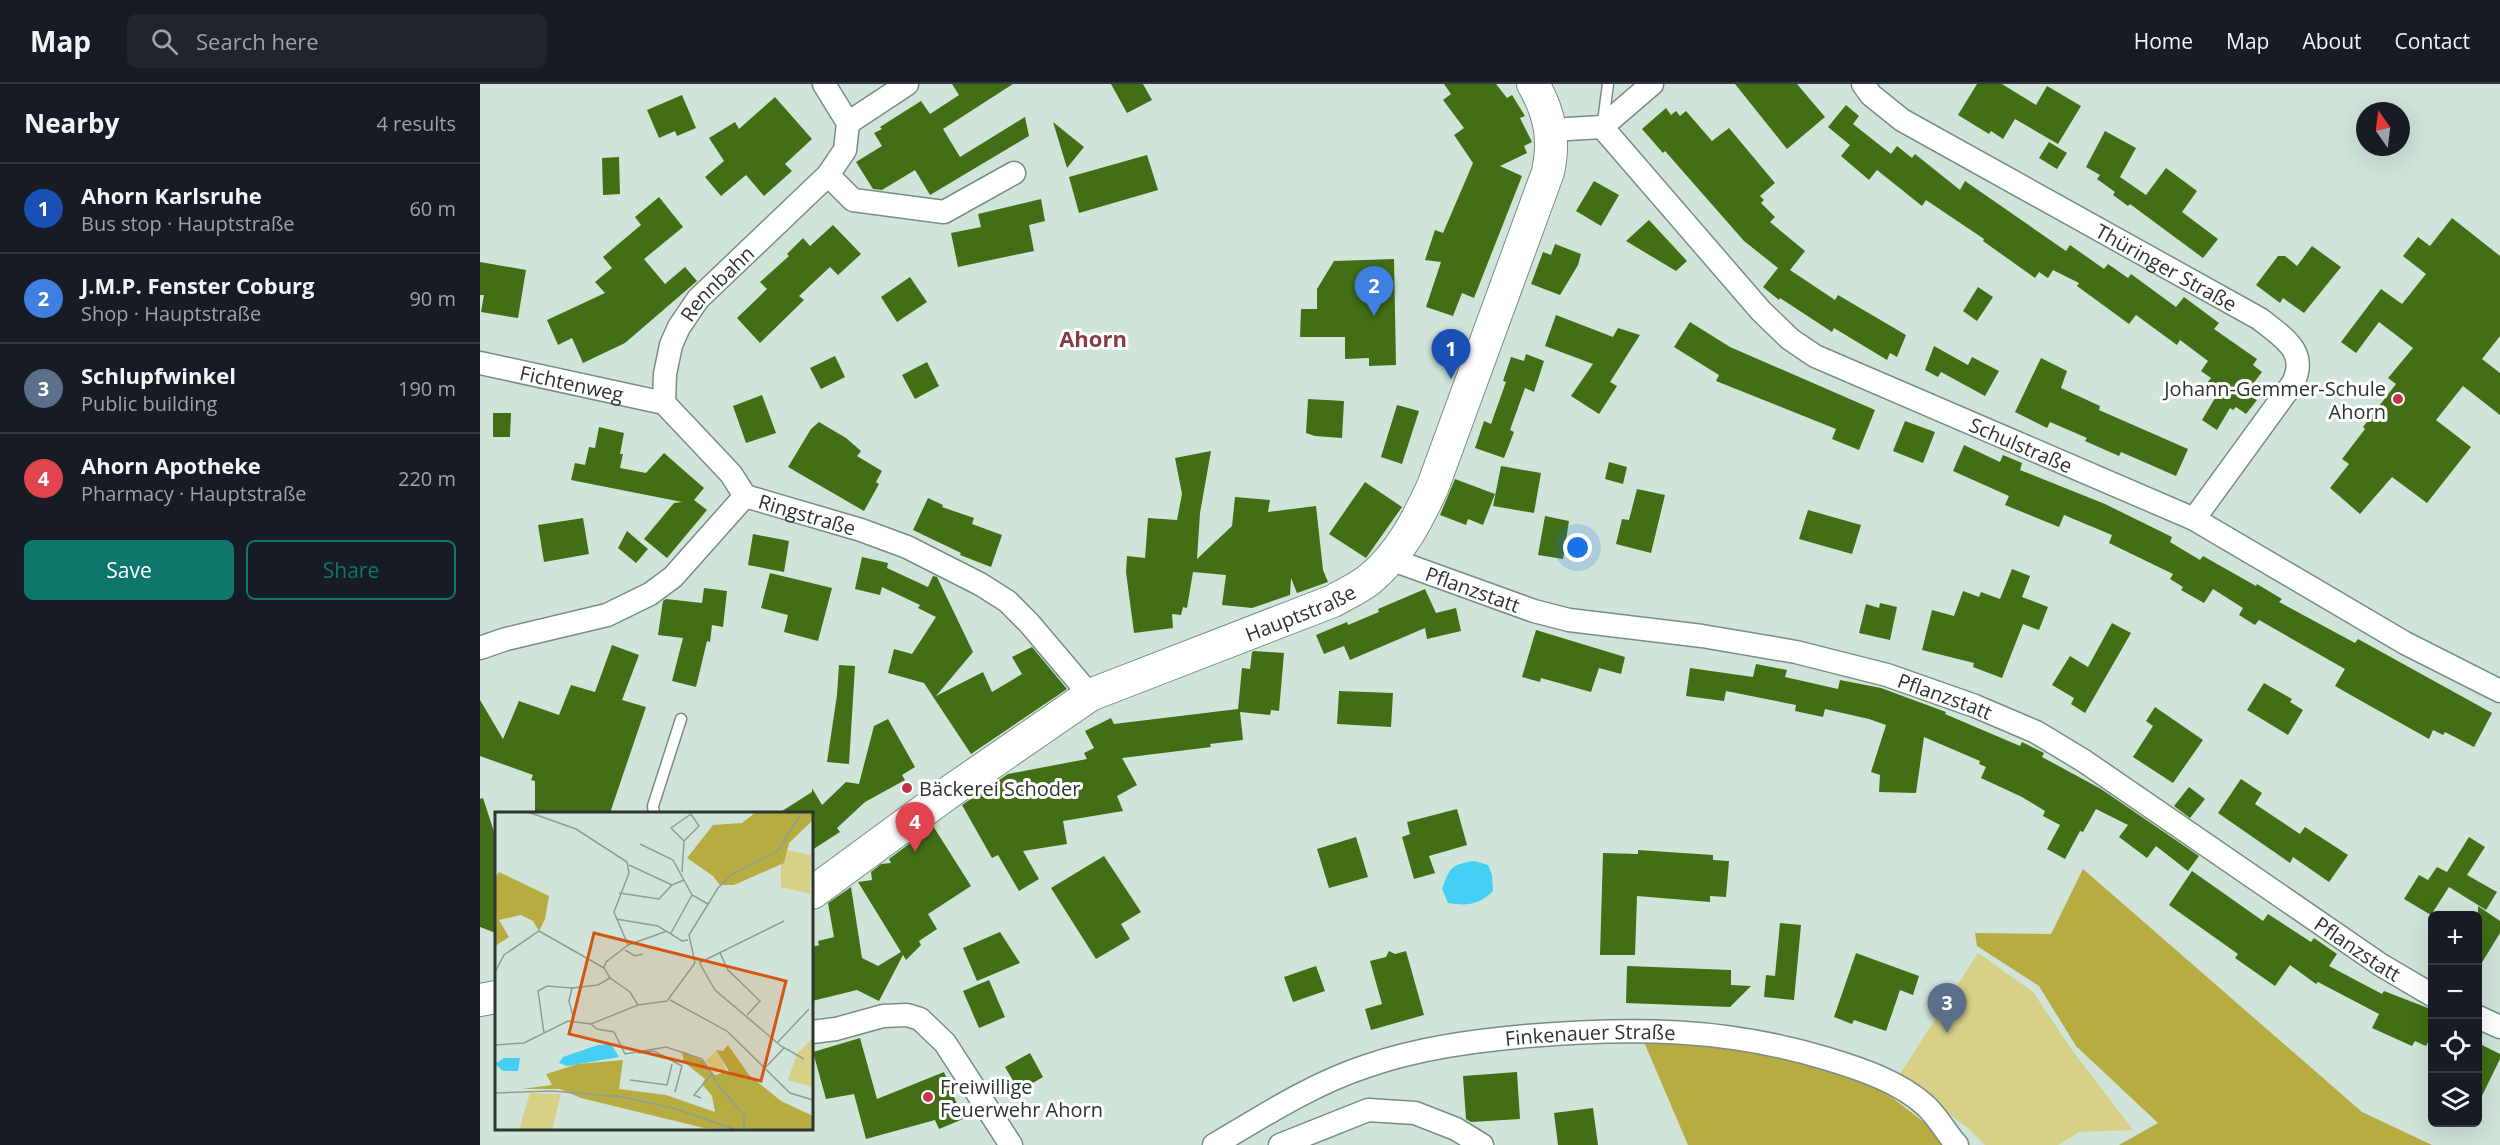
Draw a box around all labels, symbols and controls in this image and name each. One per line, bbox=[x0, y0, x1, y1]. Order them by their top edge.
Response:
search box bbox=[127, 14, 547, 68]
text: Map bbox=[30, 22, 91, 60]
icon: search bbox=[148, 25, 181, 58]
text: Search here bbox=[196, 26, 319, 56]
text: Home bbox=[2134, 27, 2193, 55]
text: Map bbox=[2226, 27, 2269, 55]
text: About bbox=[2302, 27, 2362, 55]
text: Contact bbox=[2395, 27, 2470, 55]
north arrow bbox=[2356, 102, 2410, 156]
text: Nearby bbox=[24, 105, 119, 141]
text: 4 results bbox=[376, 110, 456, 137]
text: Ahorn Karlsruhe bbox=[81, 180, 262, 210]
text: 1 bbox=[38, 195, 49, 222]
text: 60 m bbox=[409, 195, 456, 222]
text: Bus stop · Hauptstraße bbox=[81, 210, 295, 237]
street label: Thüringer Straße bbox=[2091, 217, 2242, 317]
street label: Rennbahn bbox=[673, 239, 760, 326]
pin: 2 bbox=[1354, 266, 1394, 316]
text: J.M.P. Fenster Coburg bbox=[81, 270, 315, 300]
text: 2 bbox=[38, 285, 49, 312]
text: 90 m bbox=[409, 285, 456, 312]
text: Shop · Hauptstraße bbox=[81, 300, 261, 327]
district label: Ahorn bbox=[1059, 323, 1127, 353]
pin: 1 bbox=[1432, 330, 1470, 379]
street label: Fichtenweg bbox=[517, 359, 626, 407]
text: Schlupfwinkel bbox=[81, 360, 236, 390]
text: 3 bbox=[38, 375, 49, 402]
text: 190 m bbox=[398, 375, 456, 402]
place label: Johann-Gemmer-Schule Ahorn bbox=[2162, 375, 2386, 425]
text: Public building bbox=[81, 390, 217, 417]
marker: Johann-Gemmer-Schule Ahorn bbox=[2391, 392, 2405, 406]
street label: Schulstraße bbox=[1965, 411, 2077, 479]
text: Ahorn Apotheke bbox=[81, 450, 261, 480]
text: 4 bbox=[38, 465, 49, 492]
text: 220 m bbox=[398, 465, 456, 492]
text: Pharmacy · Hauptstraße bbox=[81, 480, 307, 507]
street label: Ringstraße bbox=[755, 487, 859, 541]
your location bbox=[1563, 533, 1592, 562]
button: Save bbox=[24, 540, 234, 600]
button: Share bbox=[246, 540, 456, 600]
street label: Pflanzstatt bbox=[1422, 559, 1524, 618]
street label: Hauptstraße bbox=[1241, 578, 1360, 647]
street label: Pflanzstatt bbox=[1894, 666, 1996, 725]
place label: Bäckerei Schoder bbox=[919, 775, 1080, 802]
marker: Bäckerei Schoder bbox=[900, 781, 914, 795]
pin: 4 bbox=[896, 802, 934, 852]
inset map bbox=[495, 812, 813, 1130]
street label: Pflanzstatt bbox=[2309, 910, 2406, 987]
map controls bbox=[2428, 911, 2482, 1127]
button: + bbox=[2428, 911, 2482, 965]
button: − bbox=[2428, 965, 2482, 1019]
pin: 3 bbox=[1928, 984, 1966, 1033]
street label: Finkenauer Straße bbox=[1504, 1018, 1676, 1052]
button: locate bbox=[2428, 1019, 2482, 1073]
place label: Freiwillige Feuerwehr Ahorn bbox=[940, 1073, 1103, 1123]
button: layers bbox=[2428, 1073, 2482, 1127]
marker: Freiwillige Feuerwehr Ahorn bbox=[921, 1090, 935, 1104]

